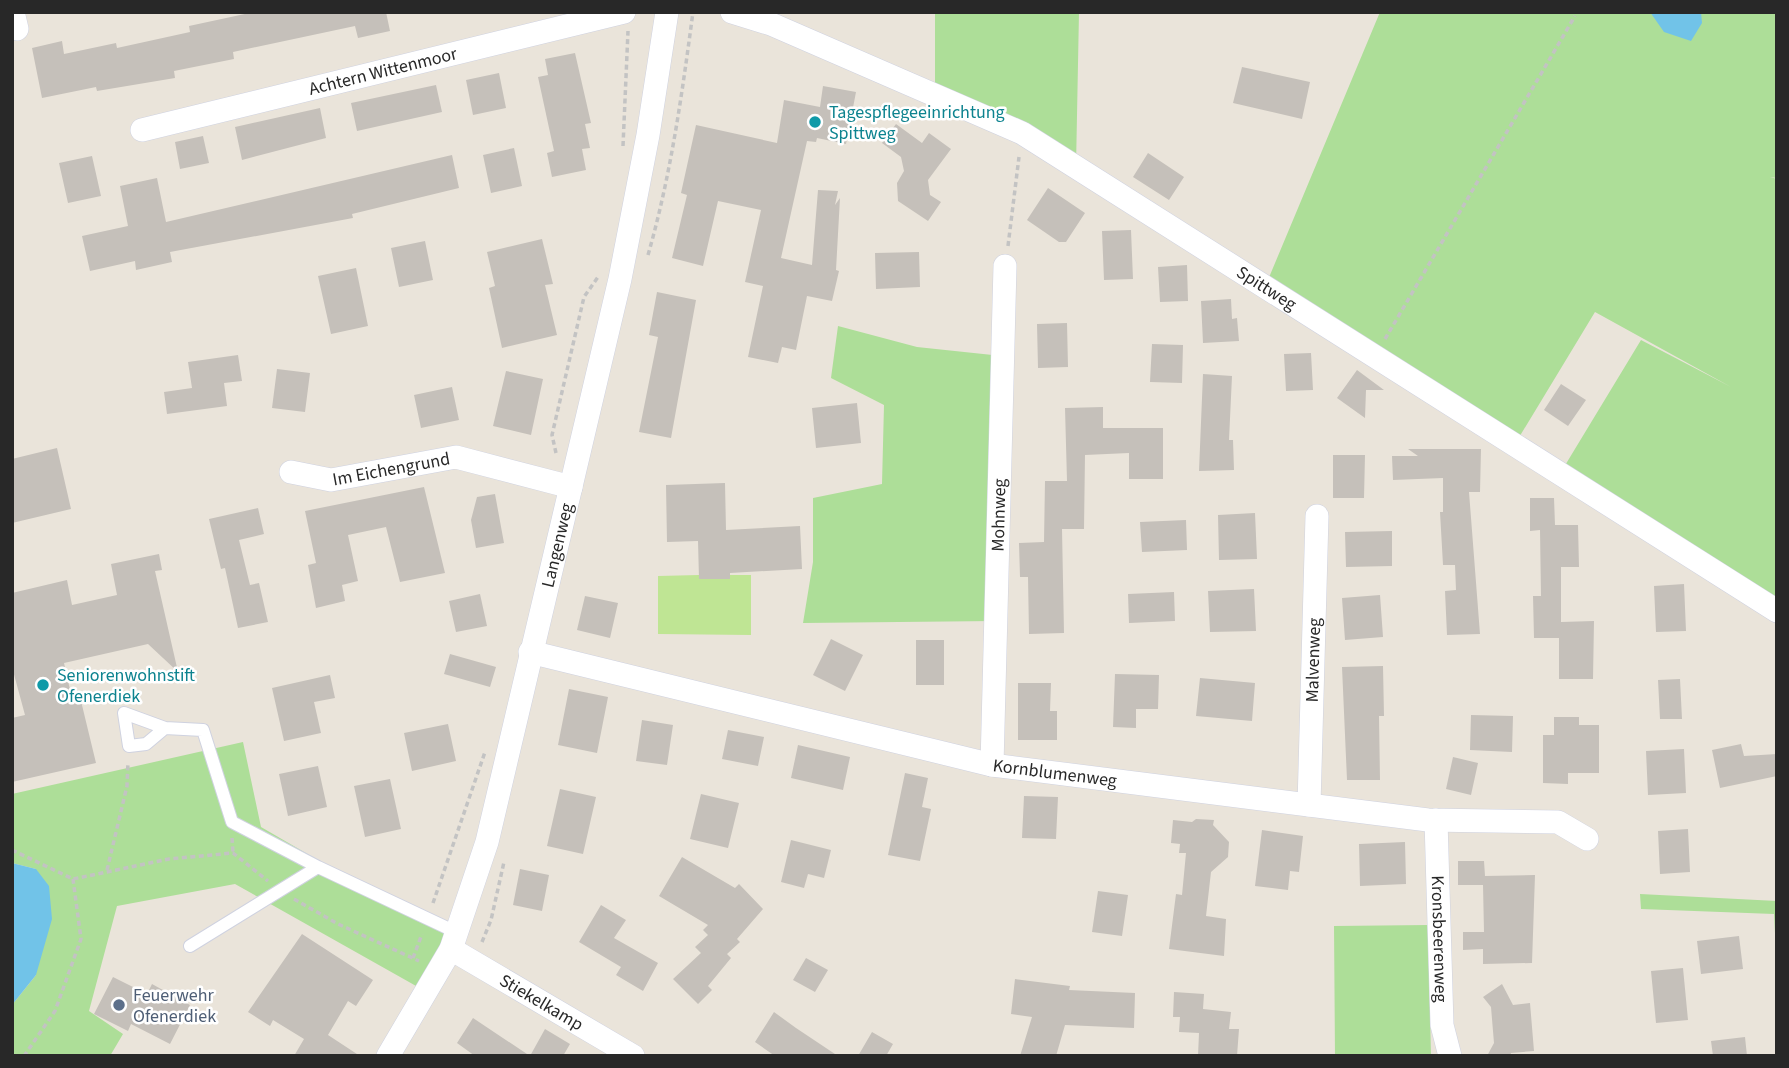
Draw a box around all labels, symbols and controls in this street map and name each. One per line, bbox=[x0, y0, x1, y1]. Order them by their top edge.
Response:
street label: Achtern Wittenmoor bbox=[306, 41, 460, 101]
place label: Tagespflegeeinrichtung Spittweg bbox=[829, 100, 1005, 146]
marker: Tagespflegeeinrichtung Spittweg bbox=[807, 114, 823, 130]
street label: Spittweg bbox=[1232, 260, 1301, 316]
street label: Im Eichengrund bbox=[330, 446, 452, 492]
street label: Mohnweg bbox=[985, 478, 1012, 552]
street label: Langenweg bbox=[535, 500, 579, 590]
street label: Malvenweg bbox=[1299, 617, 1327, 703]
place label: Seniorenwohnstift Ofenerdiek bbox=[57, 663, 195, 709]
marker: Seniorenwohnstift Ofenerdiek bbox=[35, 677, 51, 693]
street label: Kornblumenweg bbox=[991, 753, 1118, 793]
street label: Kronsbeerenweg bbox=[1425, 875, 1454, 1003]
street label: Stiekelkamp bbox=[495, 968, 588, 1037]
place label: Feuerwehr Ofenerdiek bbox=[133, 983, 216, 1029]
marker: Feuerwehr Ofenerdiek bbox=[111, 997, 127, 1013]

